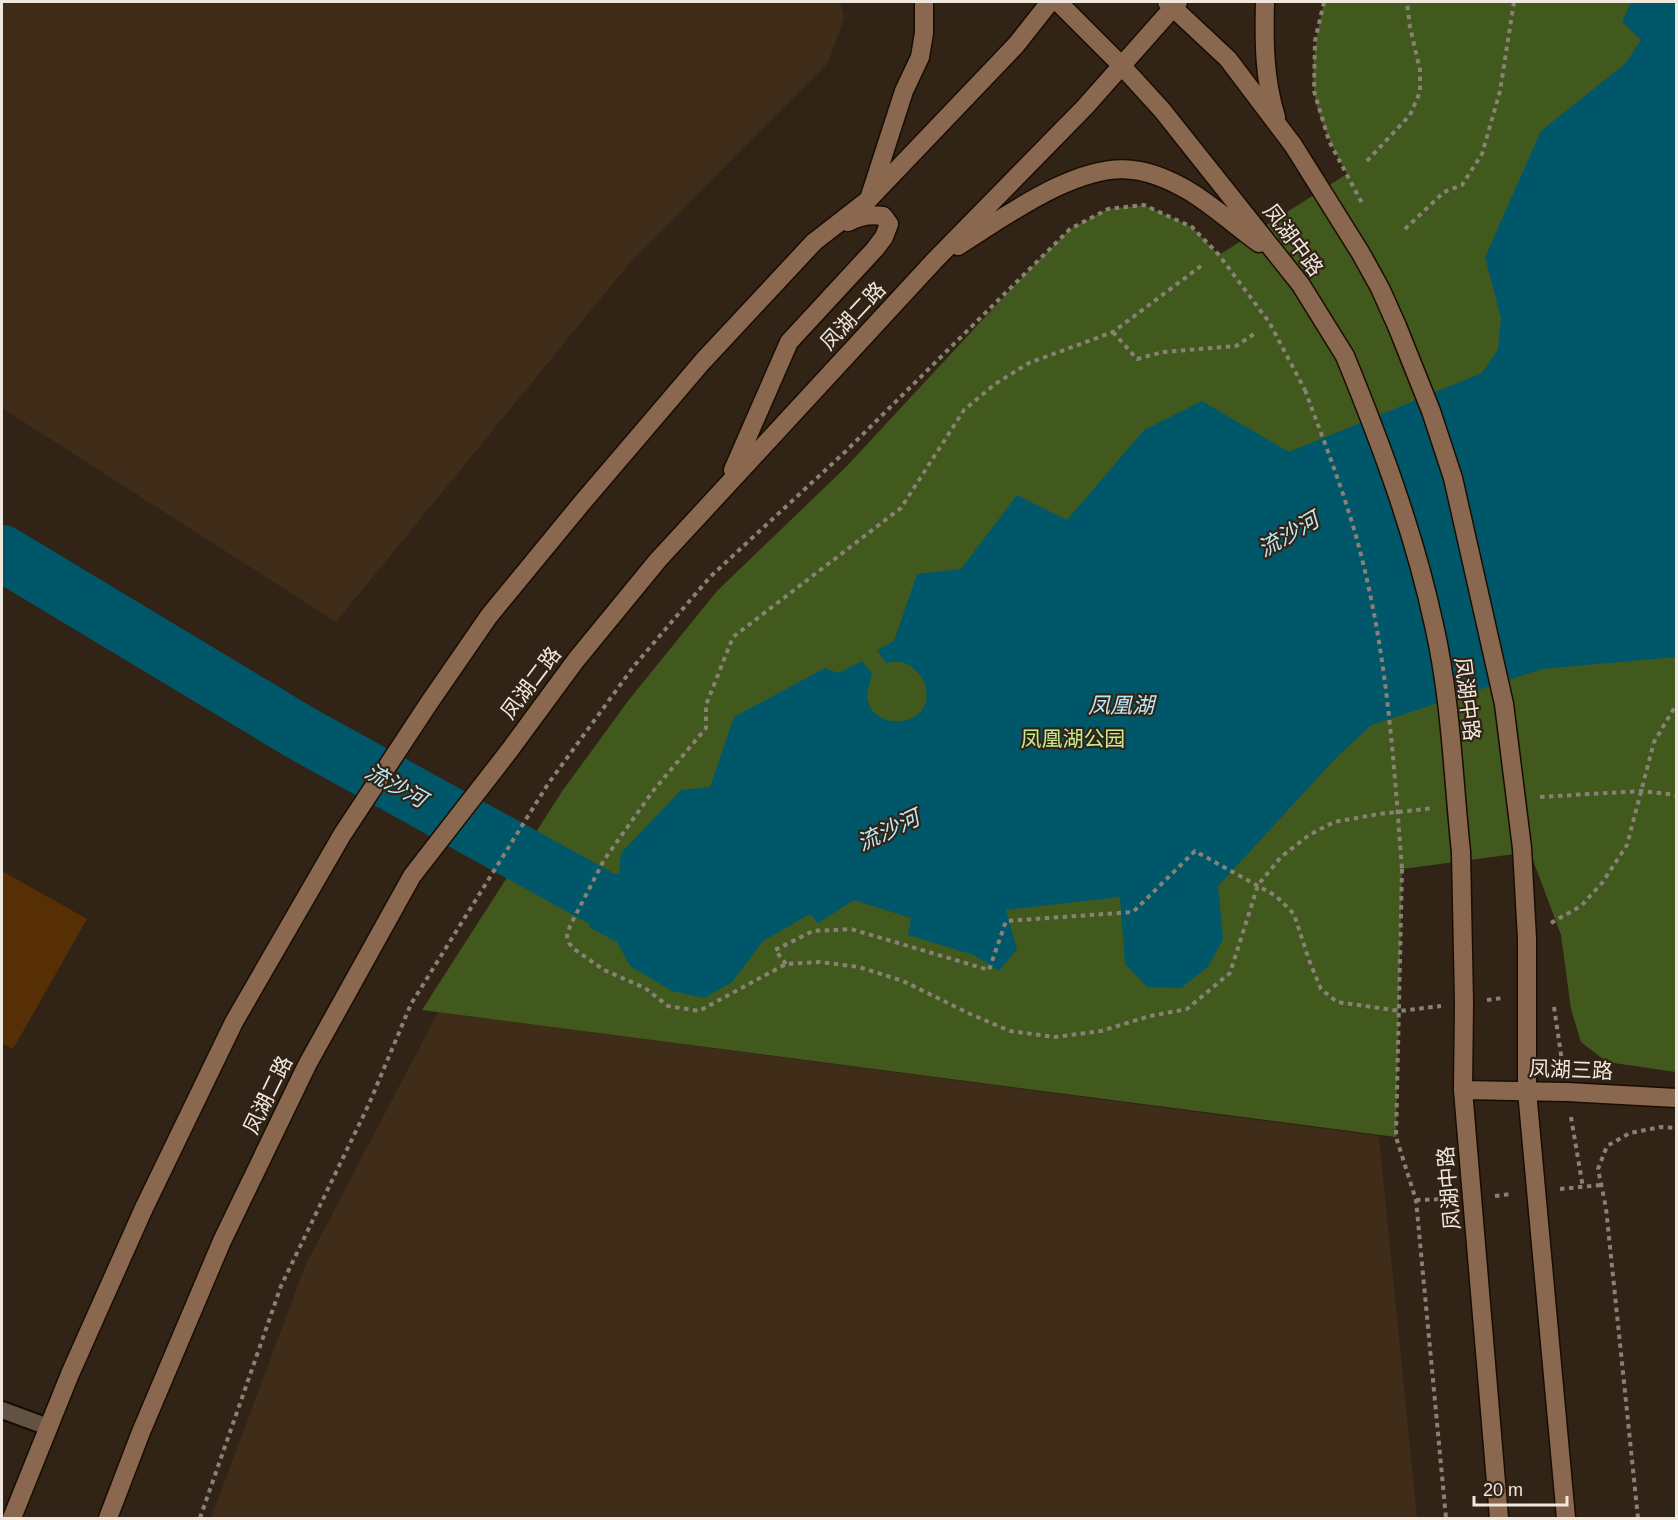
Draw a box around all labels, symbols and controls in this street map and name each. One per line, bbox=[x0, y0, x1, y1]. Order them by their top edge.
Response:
street label: 凤湖中路 bbox=[1259, 199, 1328, 280]
street label: 凤湖二路 bbox=[816, 277, 890, 354]
water label: 流沙河 bbox=[1253, 505, 1327, 562]
street label: 凤湖二路 bbox=[496, 642, 565, 723]
street label: 凤湖中路 bbox=[1451, 656, 1484, 742]
water label: 凤凰湖 bbox=[1088, 693, 1157, 718]
park label: 凤凰湖公园 bbox=[1021, 727, 1126, 750]
water label: 流沙河 bbox=[361, 759, 434, 814]
water label: 流沙河 bbox=[853, 803, 927, 856]
street label: 凤湖二路 bbox=[239, 1052, 296, 1138]
street label: 凤湖三路 bbox=[1529, 1057, 1613, 1082]
street label: 凤湖中路 bbox=[1433, 1145, 1464, 1231]
scale bar bbox=[1474, 1469, 1567, 1507]
text: 20 m bbox=[1483, 1480, 1523, 1500]

